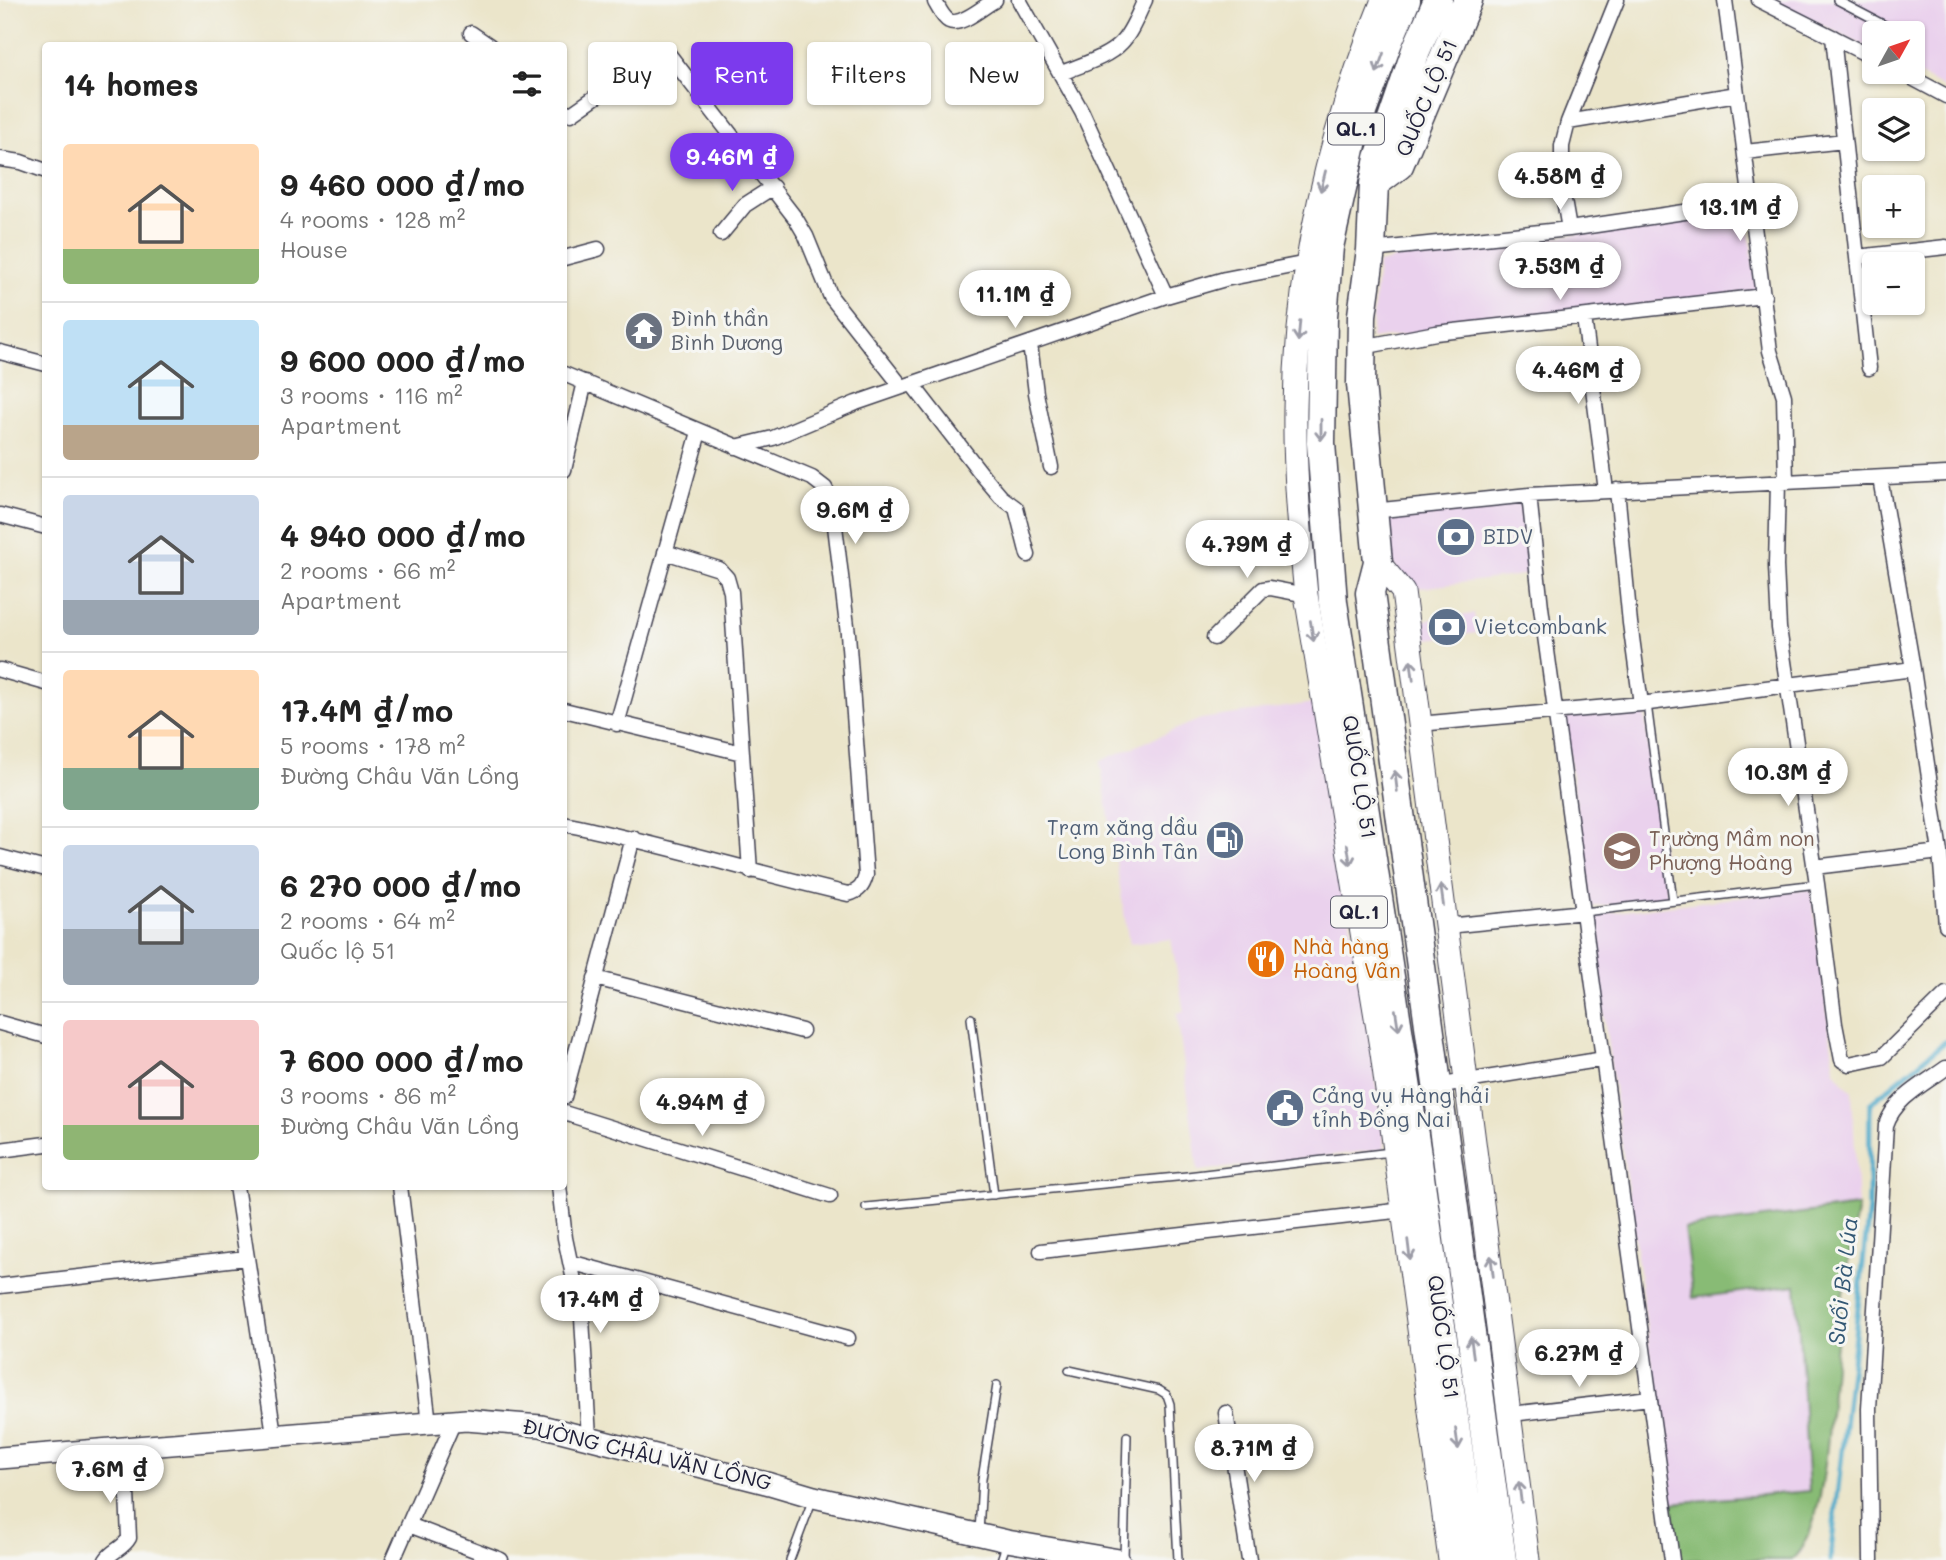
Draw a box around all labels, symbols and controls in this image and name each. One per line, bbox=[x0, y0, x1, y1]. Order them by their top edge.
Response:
north arrow bbox=[1862, 21, 1925, 84]
map controls bbox=[1862, 21, 1925, 315]
street label: QUỐC LỘ 51 bbox=[1389, 35, 1462, 160]
chip: Buy bbox=[588, 42, 677, 105]
chip: Rent bbox=[691, 42, 793, 105]
chip: Filters bbox=[807, 42, 931, 105]
chip: New bbox=[945, 42, 1044, 105]
one-way arrow bbox=[1373, 52, 1385, 74]
text: 14 homes bbox=[63, 64, 199, 104]
icon: filters bbox=[508, 65, 546, 103]
button: layers bbox=[1862, 98, 1925, 161]
road number: QL.1 bbox=[1328, 113, 1384, 144]
pin: 9.46M ₫ bbox=[667, 134, 797, 193]
text: 9.46M ₫ bbox=[686, 141, 778, 171]
pin: 4.58M ₫ bbox=[1495, 152, 1625, 212]
text: 4.58M ₫ bbox=[1514, 160, 1606, 190]
text: 9 460 000 ₫/mo bbox=[280, 164, 525, 204]
one-way arrow bbox=[1316, 169, 1329, 192]
icon: home bbox=[119, 172, 203, 256]
button: + bbox=[1862, 175, 1925, 238]
pin: 13.1M ₫ bbox=[1675, 184, 1805, 243]
text: 13.1M ₫ bbox=[1698, 191, 1782, 221]
text: 4 rooms · 128 m² bbox=[280, 204, 465, 234]
text: House bbox=[280, 234, 348, 264]
pin: 7.53M ₫ bbox=[1495, 243, 1625, 302]
text: 7.53M ₫ bbox=[1515, 250, 1605, 280]
button: − bbox=[1862, 252, 1925, 315]
pin: 11.1M ₫ bbox=[950, 270, 1080, 330]
text: 11.1M ₫ bbox=[975, 278, 1055, 308]
place label: Đình thần Bình Dương bbox=[671, 304, 783, 355]
temple icon: Đình thần Bình Dương bbox=[623, 310, 665, 352]
one-way arrow bbox=[1292, 319, 1305, 342]
text: 9 600 000 ₫/mo bbox=[280, 340, 525, 380]
pin: 4.46M ₫ bbox=[1513, 346, 1643, 406]
icon: home bbox=[119, 348, 203, 432]
text: 4.46M ₫ bbox=[1532, 354, 1624, 384]
text: 3 rooms · 116 m² bbox=[280, 380, 463, 410]
text: Apartment bbox=[280, 410, 402, 440]
one-way arrow bbox=[1314, 418, 1328, 441]
pin: 9.6M ₫ bbox=[798, 486, 912, 546]
text: 9.6M ₫ bbox=[816, 494, 894, 524]
text: 4 940 000 ₫/mo bbox=[280, 515, 526, 555]
bank icon: BIDV bbox=[1435, 516, 1477, 558]
pin: 4.79M ₫ bbox=[1182, 520, 1312, 580]
place label: BIDV bbox=[1483, 522, 1533, 549]
icon: home bbox=[119, 523, 203, 607]
text: 4.79M ₫ bbox=[1202, 528, 1292, 558]
text: 2 rooms · 66 m² bbox=[280, 555, 455, 585]
text: Apartment bbox=[280, 585, 402, 615]
bank icon: Vietcombank bbox=[1426, 606, 1468, 648]
place label: Vietcombank bbox=[1474, 612, 1607, 639]
one-way arrow bbox=[1306, 619, 1319, 642]
one-way arrow bbox=[1406, 659, 1419, 682]
text: 17.4M ₫/mo bbox=[280, 690, 453, 730]
icon: home bbox=[119, 698, 203, 782]
street label: QUỐC LỘ 51 bbox=[1337, 713, 1384, 841]
text: 5 rooms · 178 m² bbox=[280, 730, 465, 760]
pin: 10.3M ₫ bbox=[1723, 748, 1853, 808]
text: 10.3M ₫ bbox=[1744, 756, 1832, 786]
text: Đường Châu Văn Lồng bbox=[280, 760, 519, 790]
one-way arrow bbox=[1389, 771, 1402, 793]
place label: Trạm xăng dầu Long Bình Tân bbox=[1047, 813, 1198, 864]
fuel station icon: Trạm xăng dầu Long Bình Tân bbox=[1204, 819, 1246, 861]
place label: Trường Mầm non Phượng Hoàng bbox=[1649, 824, 1815, 875]
school or university icon: Trường Mầm non Phượng Hoàng bbox=[1601, 830, 1643, 872]
one-way arrow bbox=[1343, 843, 1356, 866]
text: 6 270 000 ₫/mo bbox=[280, 865, 521, 905]
icon: home bbox=[119, 873, 203, 957]
one-way arrow bbox=[1436, 884, 1449, 907]
road number: QL.1 bbox=[1331, 896, 1387, 928]
text: 2 rooms · 64 m² bbox=[280, 905, 455, 935]
place label: Nhà hàng Hoàng Vân bbox=[1293, 932, 1401, 983]
text: Quốc lộ 51 bbox=[280, 935, 396, 965]
restaurant icon: Nhà hàng Hoàng Vân bbox=[1245, 938, 1287, 980]
one-way arrow bbox=[1391, 1008, 1404, 1031]
text: 7 600 000 ₫/mo bbox=[280, 1040, 524, 1080]
icon: home bbox=[119, 1048, 203, 1132]
pin: 4.94M ₫ bbox=[637, 1078, 767, 1138]
text: 3 rooms · 86 m² bbox=[280, 1080, 456, 1110]
place label: Cảng vụ Hàng hải tỉnh Đồng Nai bbox=[1312, 1081, 1490, 1132]
text: 4.94M ₫ bbox=[656, 1086, 748, 1116]
public building icon: Cảng vụ Hàng hải tỉnh Đồng Nai bbox=[1264, 1087, 1306, 1129]
text: Đường Châu Văn Lồng bbox=[280, 1110, 519, 1140]
water label: Suối Bà Lúa bbox=[1820, 1215, 1864, 1346]
one-way arrow bbox=[1403, 1238, 1416, 1260]
one-way arrow bbox=[1485, 1256, 1498, 1278]
street label: QUỐC LỘ 51 bbox=[1422, 1273, 1467, 1400]
pin: 17.4M ₫ bbox=[535, 1276, 665, 1335]
text: 17.4M ₫ bbox=[556, 1283, 644, 1313]
pin: 6.27M ₫ bbox=[1514, 1330, 1644, 1389]
one-way arrow bbox=[1465, 1336, 1478, 1359]
text: 6.27M ₫ bbox=[1534, 1337, 1624, 1367]
street label: ĐƯỜNG CHÂU VĂN LỒNG bbox=[520, 1412, 775, 1495]
pin: 8.71M ₫ bbox=[1189, 1424, 1319, 1484]
one-way arrow bbox=[1451, 1427, 1464, 1450]
text: 8.71M ₫ bbox=[1211, 1432, 1297, 1462]
pin: 7.6M ₫ bbox=[53, 1446, 167, 1505]
text: 7.6M ₫ bbox=[72, 1453, 148, 1483]
one-way arrow bbox=[1513, 1481, 1526, 1504]

